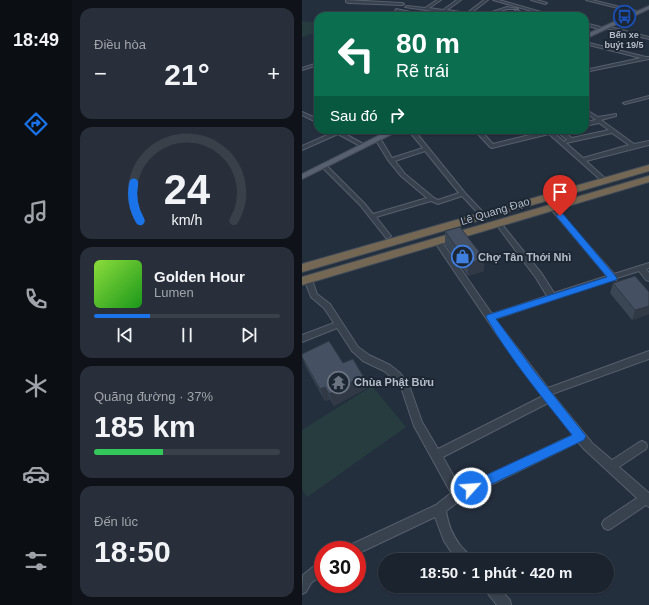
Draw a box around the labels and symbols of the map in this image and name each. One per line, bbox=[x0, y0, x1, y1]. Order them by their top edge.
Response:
bus stop icon: Bến xe buýt 19/5 bbox=[611, 3, 637, 29]
place label: Bến xe buýt 19/5 bbox=[604, 30, 644, 50]
pin bbox=[543, 175, 577, 216]
street label: Lê Quang Đạo bbox=[459, 195, 531, 227]
shop icon: Chợ Tân Thới Nhì bbox=[449, 244, 475, 270]
place label: Chợ Tân Thới Nhì bbox=[478, 251, 571, 264]
temple icon: Chùa Phật Bửu bbox=[326, 369, 352, 395]
place label: Chùa Phật Bửu bbox=[354, 376, 434, 389]
position arrow bbox=[450, 467, 492, 509]
speed limit sign: 30 bbox=[314, 541, 366, 593]

